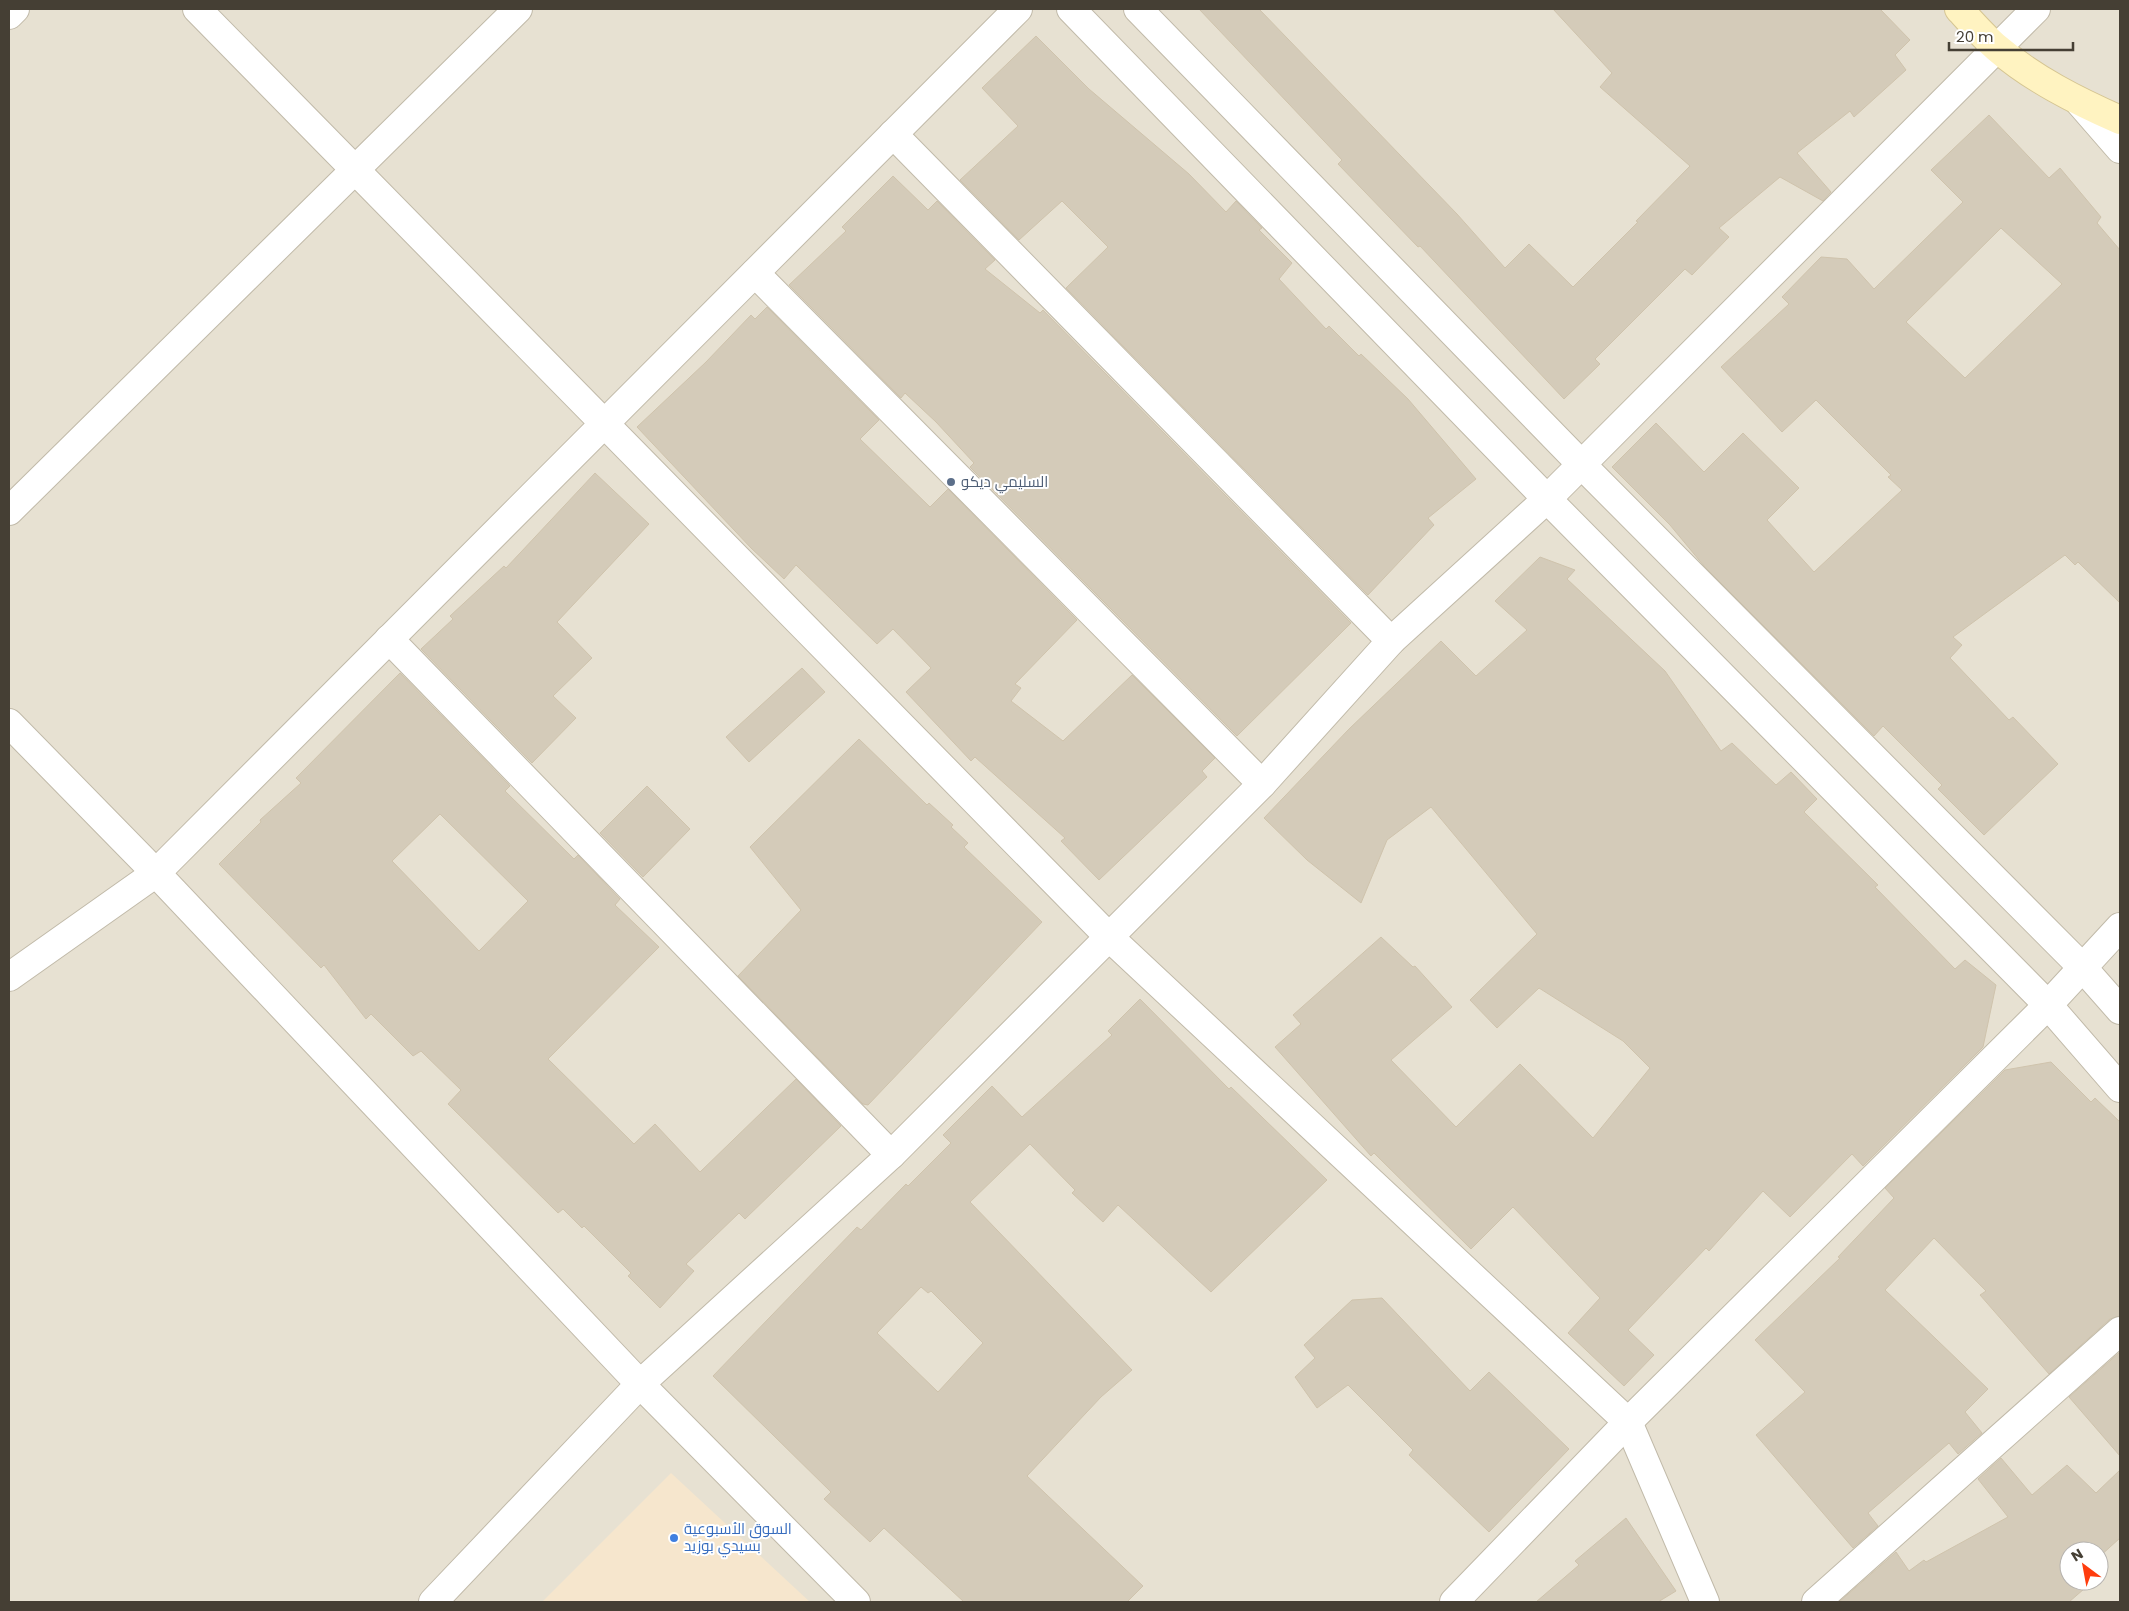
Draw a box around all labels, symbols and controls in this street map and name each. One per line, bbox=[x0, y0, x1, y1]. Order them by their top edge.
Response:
scale bar bbox=[1949, 20, 2073, 52]
text: 20 m bbox=[1956, 26, 1994, 47]
place label: السليمي ديكو bbox=[961, 471, 1048, 494]
marker: السليمي ديكو bbox=[945, 476, 957, 488]
place label: السوق الأسبوعية بسيدي بوزيد bbox=[684, 1518, 792, 1558]
marker: السوق الأسبوعية بسيدي بوزيد bbox=[668, 1532, 680, 1544]
north arrow bbox=[2059, 1541, 2109, 1591]
text: N bbox=[2067, 1544, 2087, 1566]

